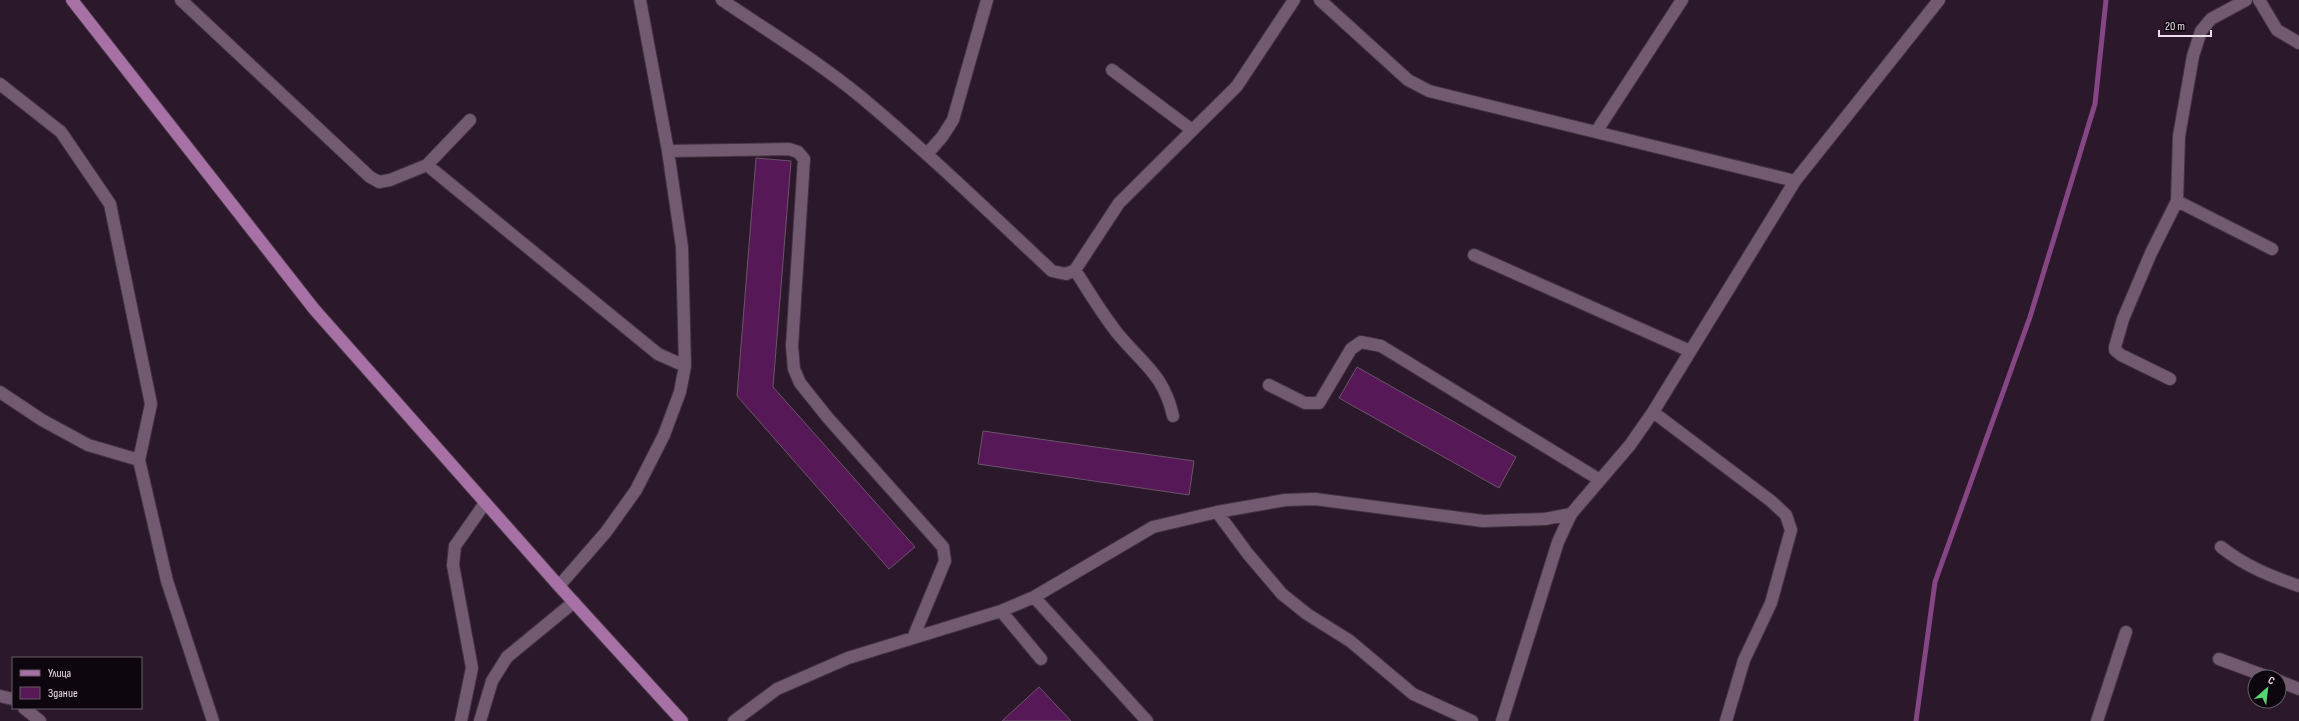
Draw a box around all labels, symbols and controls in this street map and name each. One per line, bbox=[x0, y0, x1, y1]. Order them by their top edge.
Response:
scale bar bbox=[2159, 12, 2211, 38]
text: 20 m bbox=[2165, 19, 2185, 34]
legend bbox=[12, 657, 142, 709]
text: Улица bbox=[48, 666, 72, 681]
north arrow bbox=[2247, 669, 2287, 709]
text: С bbox=[2266, 674, 2277, 688]
text: Здание bbox=[48, 686, 78, 701]

